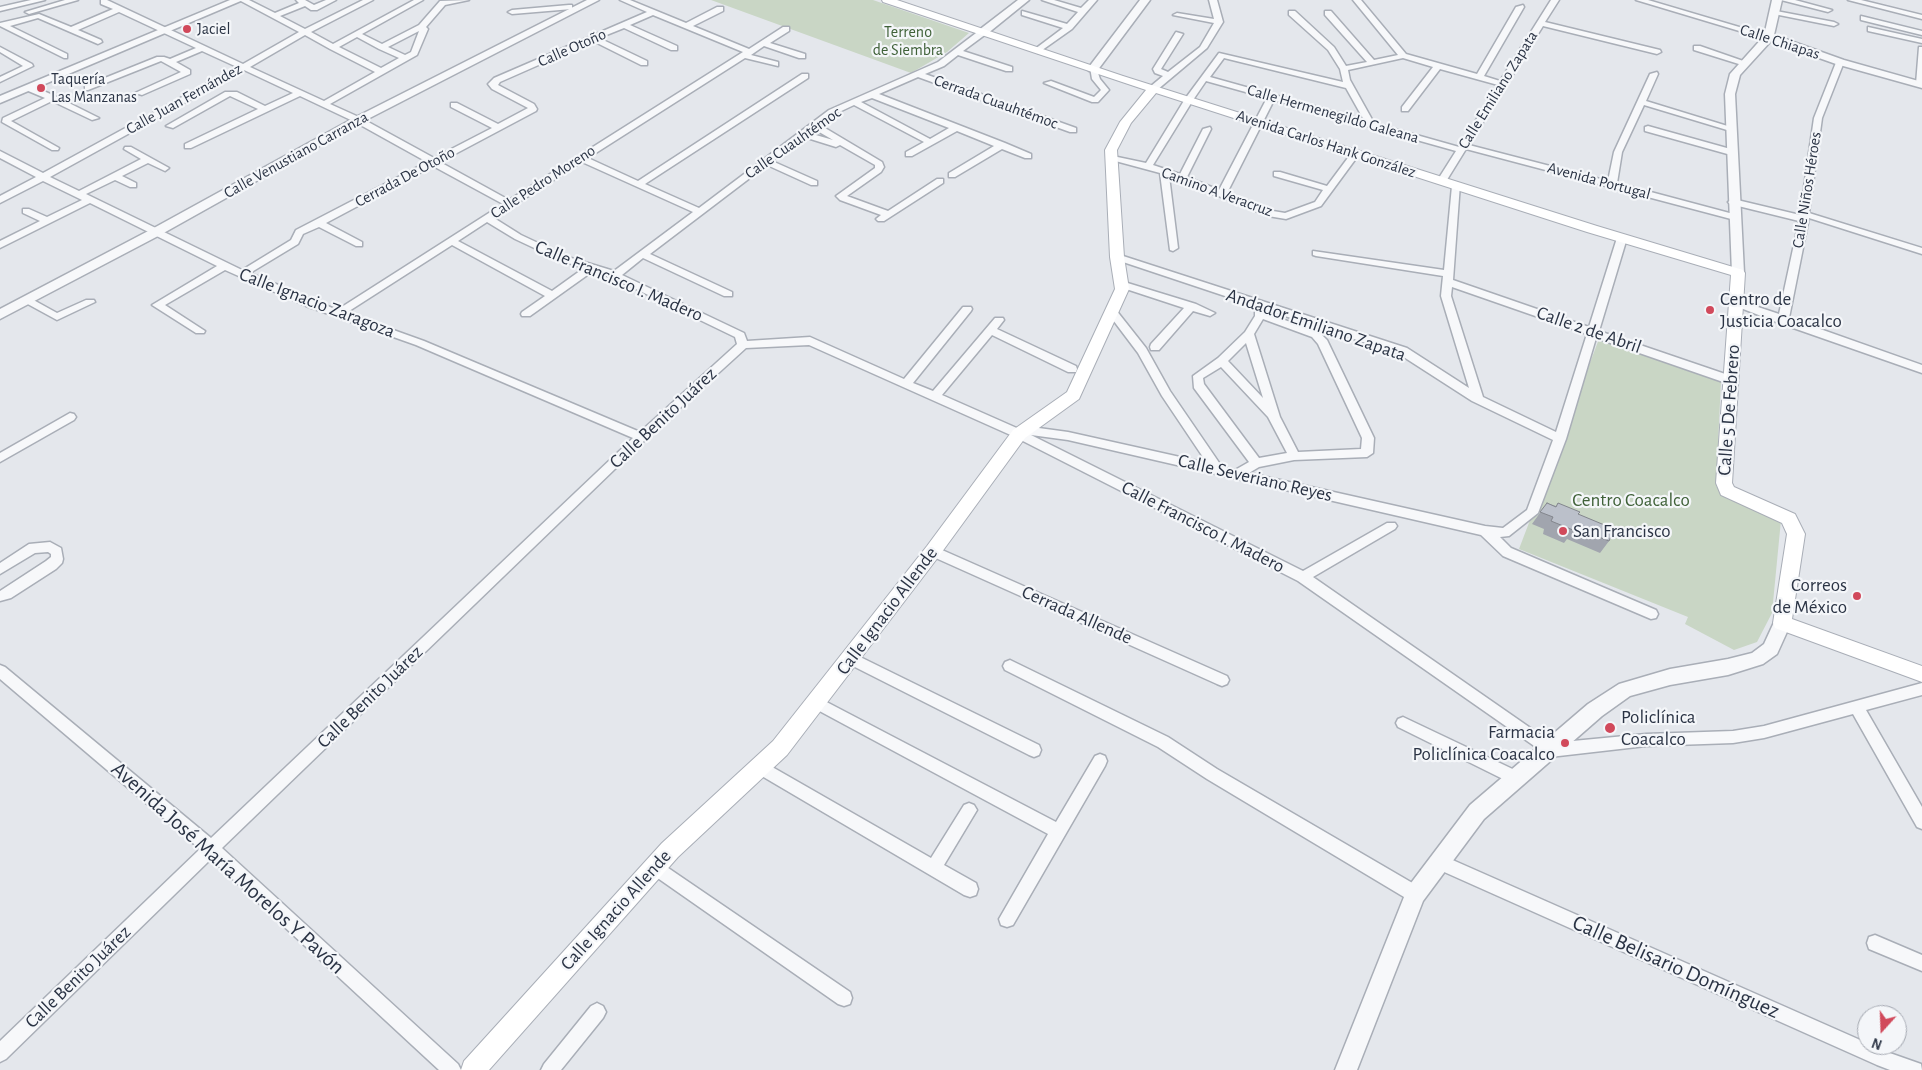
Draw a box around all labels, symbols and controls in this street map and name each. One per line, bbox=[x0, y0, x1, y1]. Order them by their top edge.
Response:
place label: Jaciel bbox=[197, 19, 230, 39]
street label: Calle Chiapas bbox=[1738, 20, 1822, 64]
park label: Terreno de Siembra bbox=[873, 22, 943, 60]
marker: Jaciel bbox=[181, 23, 193, 35]
street label: Calle Otoño bbox=[535, 24, 609, 72]
street label: Calle Emiliano Zapata bbox=[1454, 27, 1542, 153]
street label: Calle Juan Fernández bbox=[123, 59, 245, 139]
place label: Taquería Las Manzanas bbox=[51, 69, 137, 107]
street label: Cerrada Cuauhtémoc bbox=[931, 71, 1061, 133]
street label: Calle Hermenegildo Galeana bbox=[1245, 80, 1421, 148]
marker: Taquería Las Manzanas bbox=[35, 82, 47, 94]
street label: Calle Cuauhtémoc bbox=[741, 103, 845, 183]
street label: Avenida Carlos Hank González bbox=[1234, 106, 1418, 182]
street label: Calle Venustiano Carranza bbox=[221, 107, 371, 203]
street label: Calle Niños Héroes bbox=[1788, 131, 1826, 249]
street label: Calle Pedro Moreno bbox=[487, 141, 599, 223]
street label: Cerrada De Otoño bbox=[352, 143, 458, 211]
street label: Avenida Portugal bbox=[1545, 158, 1653, 204]
street label: Camino A Veracruz bbox=[1159, 163, 1275, 221]
street label: Calle Francisco I. Madero bbox=[532, 235, 706, 327]
street label: Calle Ignacio Zaragoza bbox=[236, 263, 398, 343]
street label: Andador Emiliano Zapata bbox=[1223, 284, 1409, 366]
place label: Centro de Justicia Coacalco bbox=[1720, 288, 1842, 332]
street label: Calle 2 de Abril bbox=[1534, 301, 1644, 359]
marker: Centro de Justicia Coacalco bbox=[1704, 304, 1716, 316]
street label: Calle 5 De Febrero bbox=[1713, 344, 1745, 476]
street label: Calle Benito Juárez bbox=[605, 363, 721, 473]
street label: Calle Severiano Reyes bbox=[1176, 449, 1334, 507]
street label: Calle Francisco I. Madero bbox=[1118, 476, 1288, 578]
park label: Centro Coacalco bbox=[1572, 489, 1690, 511]
place label: San Francisco bbox=[1573, 520, 1671, 542]
marker: San Francisco bbox=[1557, 525, 1569, 537]
street label: Calle Ignacio Allende bbox=[831, 543, 943, 679]
place label: Correos de México bbox=[1772, 574, 1847, 618]
street label: Cerrada Allende bbox=[1018, 581, 1136, 649]
marker: Correos de México bbox=[1851, 590, 1863, 602]
street label: Calle Benito Juárez bbox=[312, 641, 428, 753]
place label: Policlínica Coacalco bbox=[1621, 706, 1696, 750]
place label: Farmacia Policlínica Coacalco bbox=[1412, 721, 1555, 765]
marker: Policlínica Coacalco bbox=[1603, 721, 1617, 735]
marker: Farmacia Policlínica Coacalco bbox=[1559, 737, 1571, 749]
street label: Avenida José María Morelos Y Pavón bbox=[106, 756, 350, 980]
street label: Calle Ignacio Allende bbox=[556, 845, 676, 975]
street label: Calle Belisario Domínguez bbox=[1568, 909, 1784, 1025]
street label: Calle Benito Juárez bbox=[20, 921, 136, 1033]
north arrow bbox=[1857, 1005, 1907, 1055]
text: N bbox=[1870, 1035, 1884, 1051]

